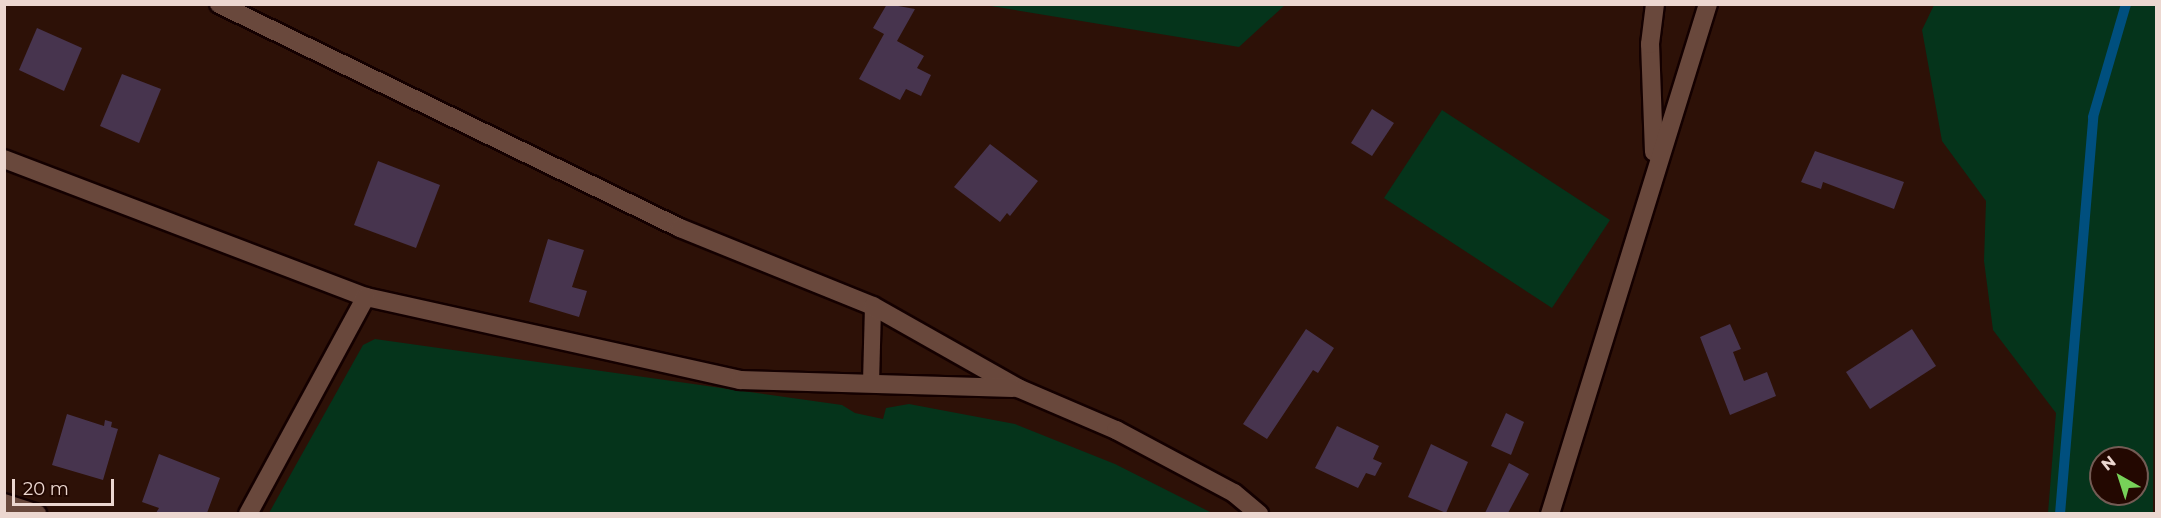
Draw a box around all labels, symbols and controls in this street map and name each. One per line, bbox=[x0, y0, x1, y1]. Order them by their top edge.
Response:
north arrow bbox=[2089, 446, 2149, 506]
text: N bbox=[2098, 452, 2120, 475]
scale bar bbox=[15, 467, 117, 505]
text: 20 m bbox=[23, 478, 69, 500]

